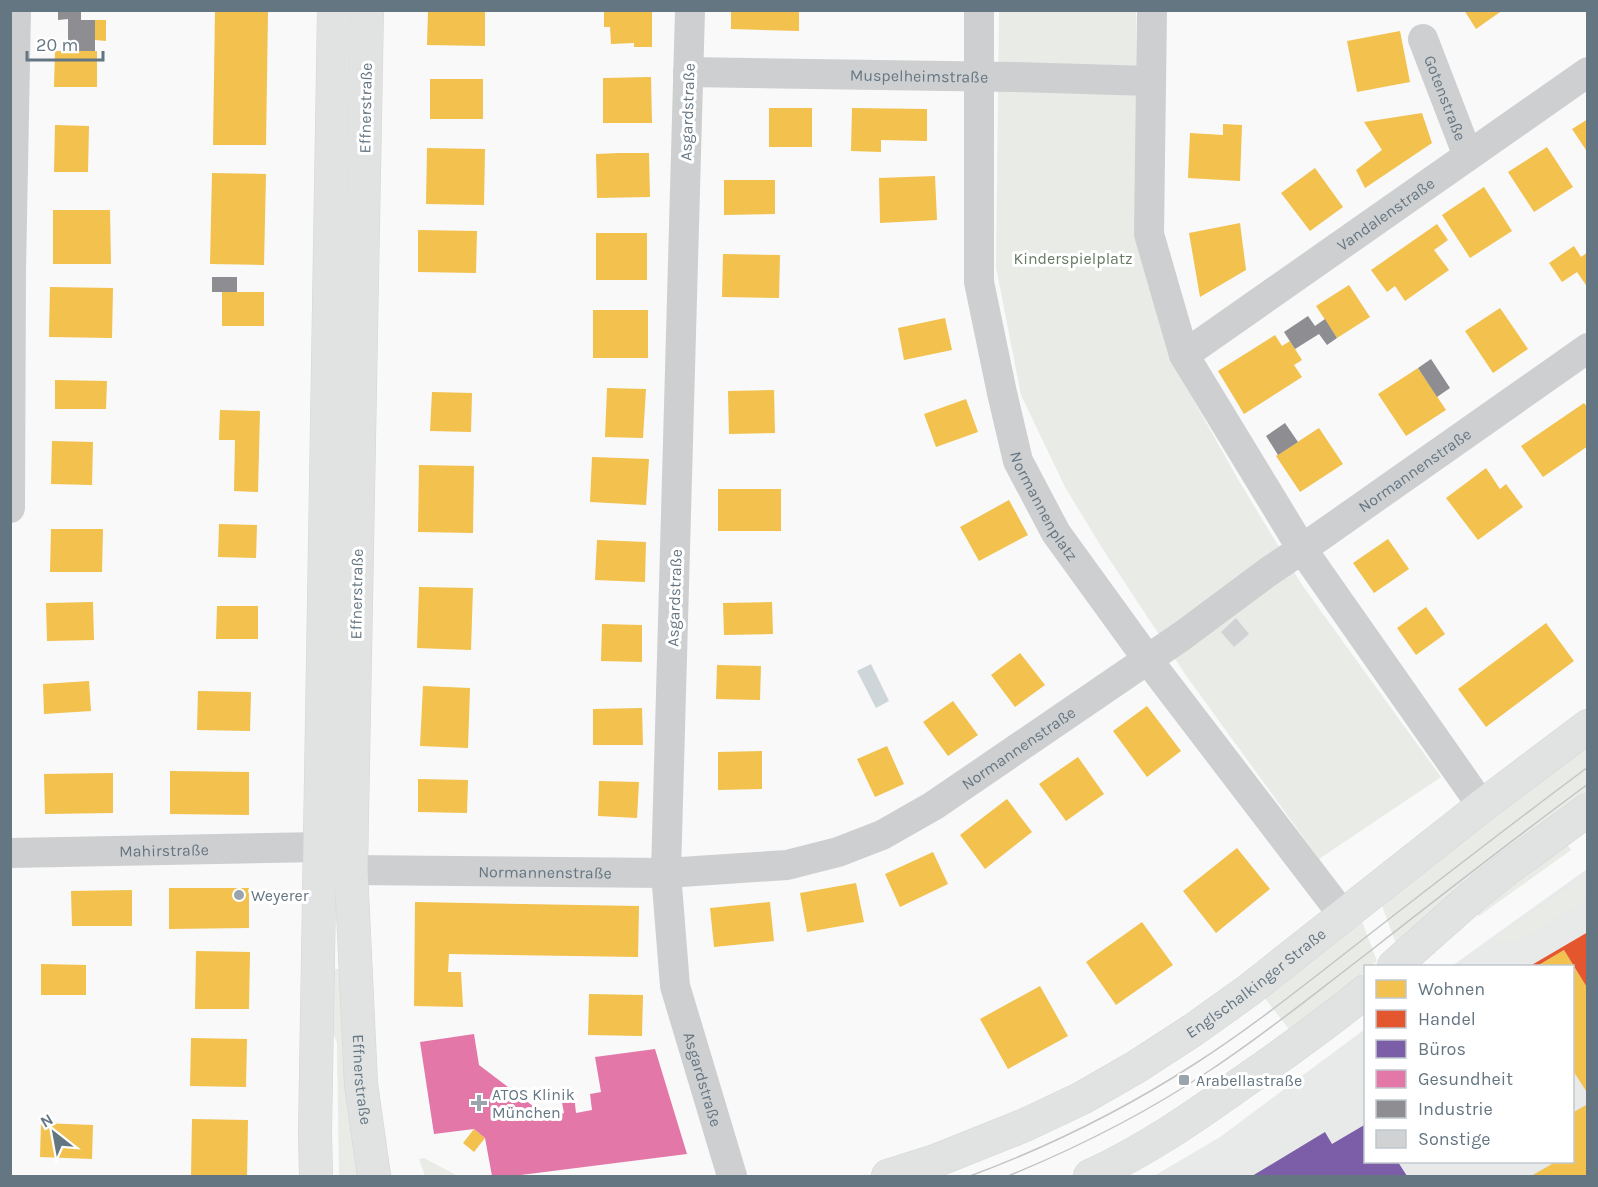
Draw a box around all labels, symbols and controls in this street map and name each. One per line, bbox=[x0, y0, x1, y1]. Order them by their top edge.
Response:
scale bar bbox=[27, 24, 104, 62]
text: 20 m bbox=[36, 34, 78, 56]
street label: Gotenstraße bbox=[1420, 53, 1470, 143]
street label: Effnerstraße bbox=[355, 63, 376, 153]
street label: Asgardstraße bbox=[676, 63, 699, 161]
street label: Muspelheimstraße bbox=[850, 65, 988, 87]
street label: Vandalenstraße bbox=[1333, 174, 1438, 255]
park label: Kinderspielplatz bbox=[1013, 249, 1133, 268]
street label: Normannenstraße bbox=[1355, 424, 1475, 517]
street label: Normannenplatz bbox=[1006, 450, 1082, 565]
street label: Effnerstraße bbox=[346, 549, 367, 639]
street label: Asgardstraße bbox=[663, 549, 686, 647]
street label: Normannenstraße bbox=[958, 703, 1079, 794]
street label: Mahirstraße bbox=[119, 840, 209, 861]
street label: Normannenstraße bbox=[478, 862, 612, 882]
place label: Weyerer bbox=[251, 886, 309, 905]
marker: Weyerer bbox=[232, 888, 246, 902]
street label: Englschalkinger Straße bbox=[1182, 924, 1330, 1042]
legend bbox=[1364, 965, 1574, 1163]
text: Wohnen bbox=[1418, 978, 1485, 1000]
text: Handel bbox=[1418, 1008, 1476, 1030]
street label: Asgardstraße bbox=[679, 1030, 726, 1129]
street label: Effnerstraße bbox=[349, 1034, 376, 1126]
text: Büros bbox=[1418, 1038, 1466, 1060]
text: Gesundheit bbox=[1418, 1068, 1513, 1090]
place label: Arabellastraße bbox=[1196, 1071, 1302, 1090]
marker: Arabellastraße bbox=[1177, 1073, 1191, 1087]
place label: ATOS Klinik München bbox=[492, 1085, 575, 1122]
marker: ATOS Klinik München bbox=[470, 1094, 488, 1112]
text: Industrie bbox=[1418, 1098, 1493, 1120]
north arrow bbox=[24, 1103, 84, 1163]
text: N bbox=[37, 1109, 56, 1132]
text: Sonstige bbox=[1418, 1128, 1491, 1150]

